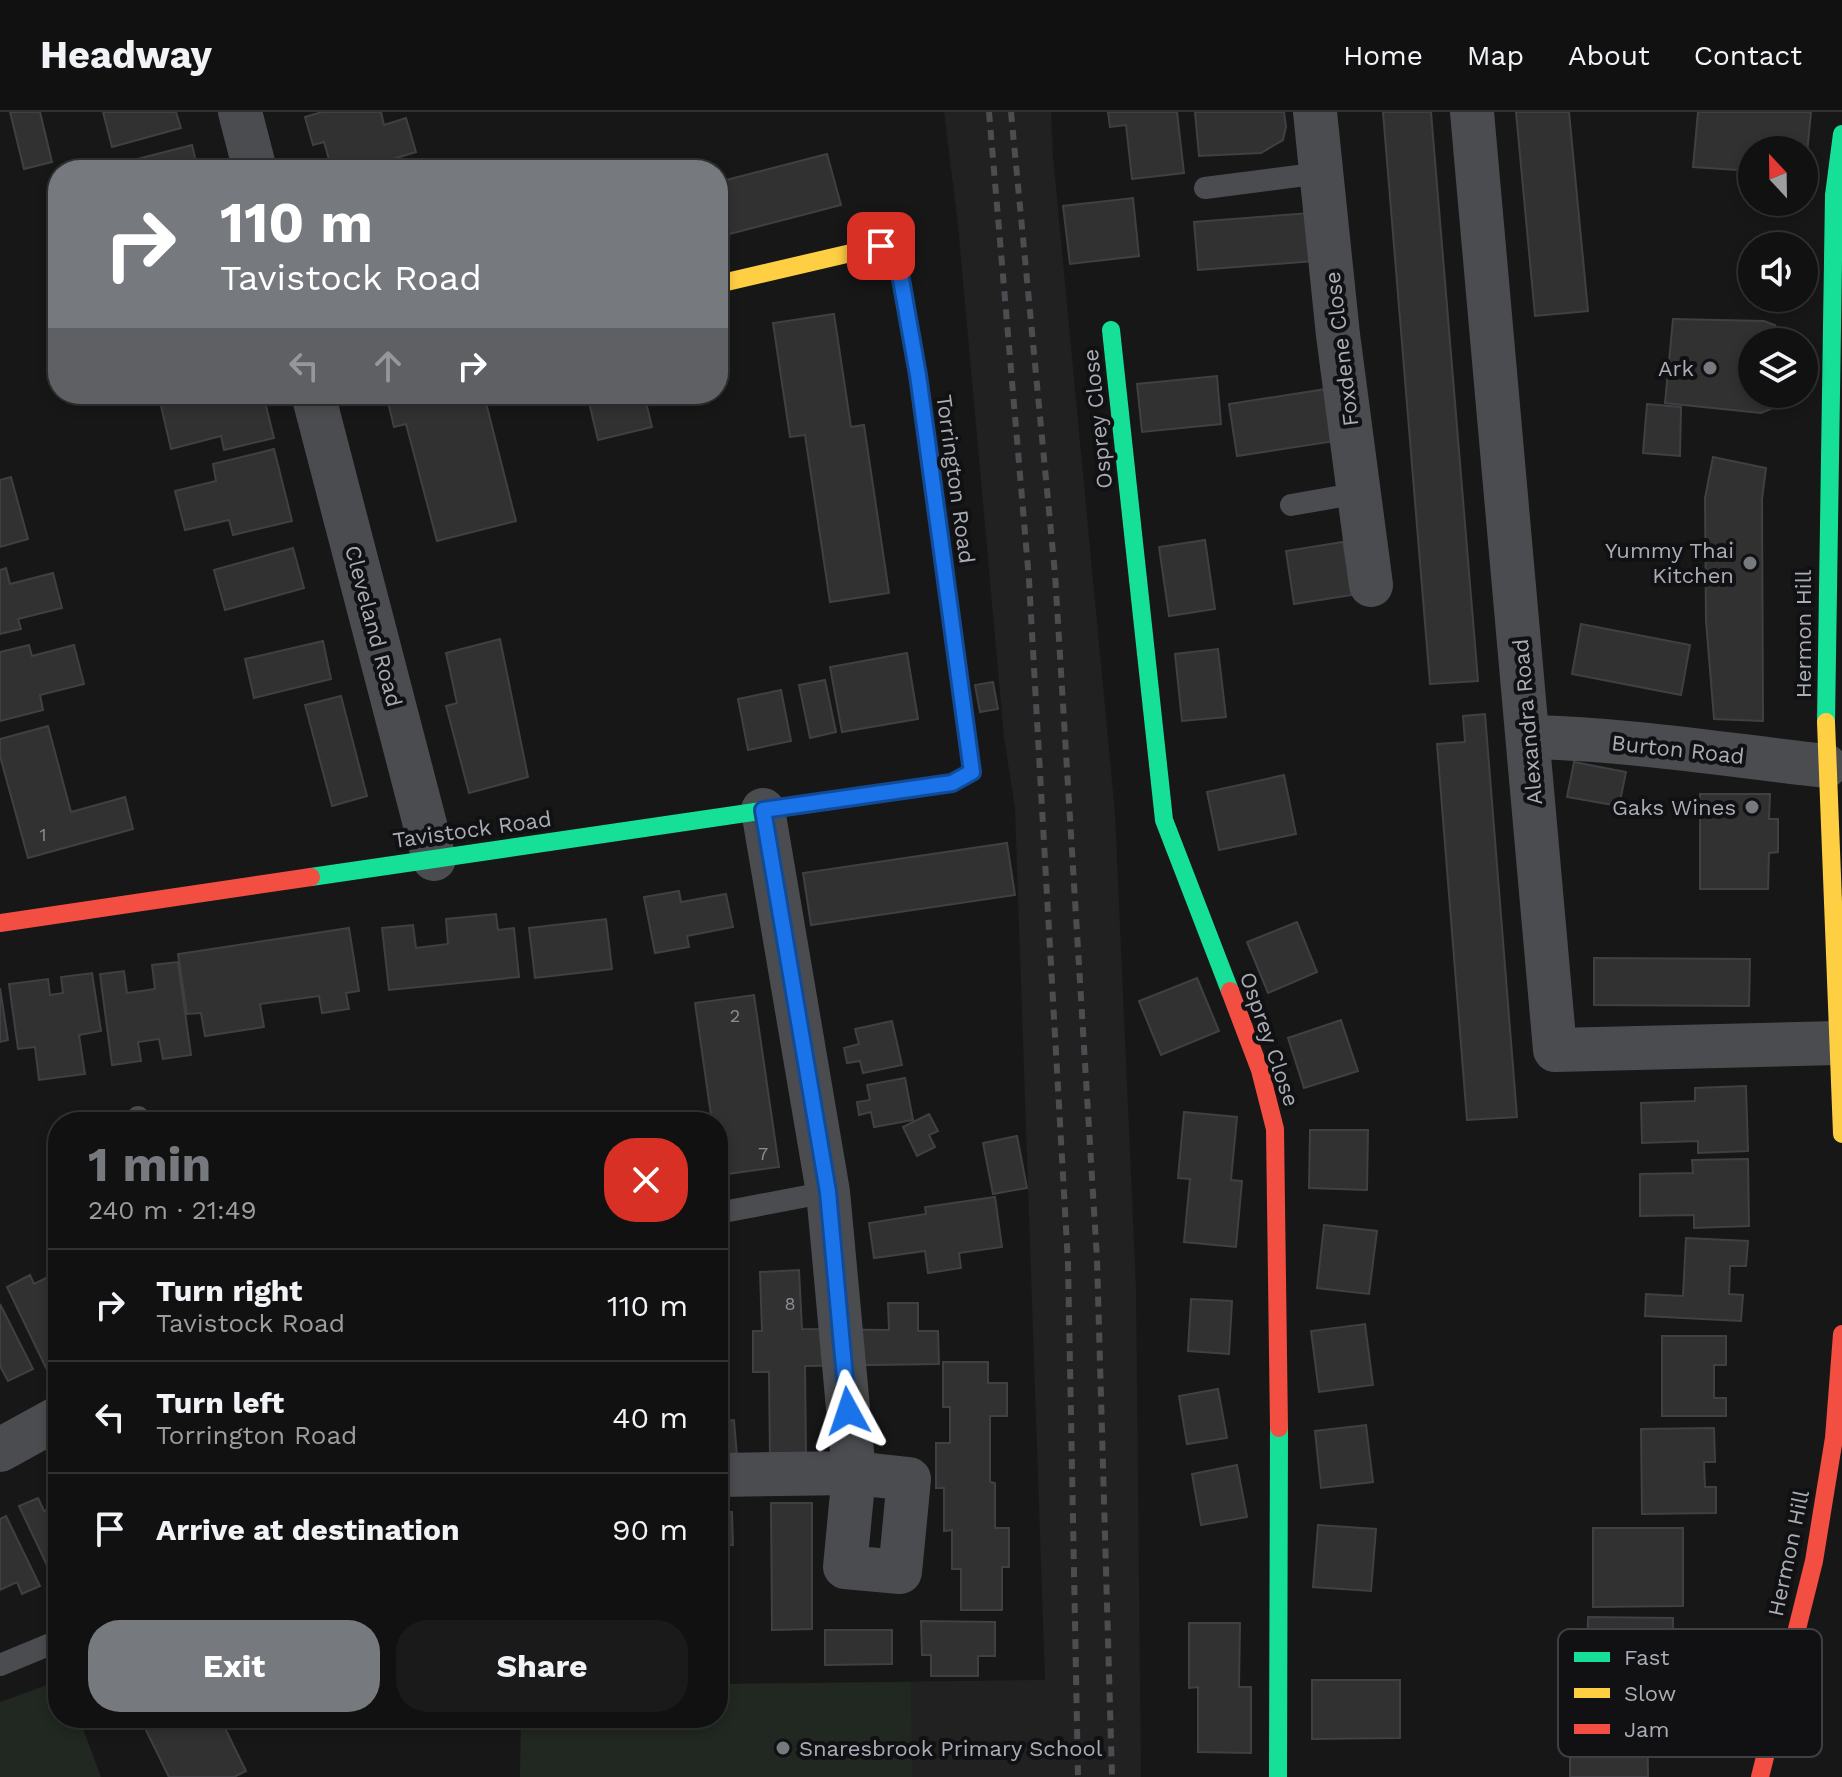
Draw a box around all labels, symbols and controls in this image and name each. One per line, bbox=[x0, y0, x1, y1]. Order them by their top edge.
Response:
text: Headway bbox=[40, 33, 212, 77]
text: Home bbox=[1343, 39, 1423, 72]
text: Map bbox=[1467, 39, 1524, 72]
text: About bbox=[1568, 39, 1650, 72]
text: Contact bbox=[1694, 39, 1802, 72]
north arrow bbox=[1738, 136, 1818, 216]
map controls bbox=[1738, 136, 1818, 408]
text: 110 m bbox=[220, 190, 373, 256]
icon: right bbox=[88, 192, 192, 296]
pin bbox=[847, 212, 915, 280]
icon: arrive bbox=[859, 224, 903, 268]
button: sound bbox=[1738, 232, 1818, 312]
text: Tavistock Road bbox=[220, 257, 482, 299]
street label: Foxdene Close bbox=[1320, 270, 1363, 428]
button: layers bbox=[1738, 328, 1818, 408]
icon: left bbox=[282, 344, 326, 388]
icon: ahead bbox=[366, 344, 410, 388]
icon: right bbox=[450, 344, 494, 388]
street label: Osprey Close bbox=[1078, 348, 1117, 490]
place label: Ark bbox=[1658, 356, 1694, 381]
marker: Ark bbox=[1701, 359, 1719, 377]
street label: Torrington Road bbox=[931, 393, 980, 565]
place label: Yummy Thai Kitchen bbox=[1605, 538, 1734, 588]
street label: Cleveland Road bbox=[340, 543, 407, 710]
marker: Yummy Thai Kitchen bbox=[1741, 554, 1759, 572]
street label: Hermon Hill bbox=[1791, 570, 1816, 698]
street label: Alexandra Road bbox=[1508, 638, 1547, 806]
street label: Burton Road bbox=[1610, 730, 1746, 769]
place label: Gaks Wines bbox=[1612, 795, 1736, 820]
marker: Gaks Wines bbox=[1743, 798, 1761, 816]
street label: Tavistock Road bbox=[391, 806, 553, 853]
house number: 1 bbox=[39, 824, 47, 845]
street label: Osprey Close bbox=[1235, 969, 1304, 1110]
house number: 2 bbox=[730, 1005, 740, 1026]
text: 1 min bbox=[88, 1136, 211, 1193]
button: close bbox=[604, 1138, 688, 1222]
house number: 7 bbox=[758, 1143, 768, 1164]
text: 240 m · 21:49 bbox=[88, 1195, 257, 1225]
text: Turn right bbox=[156, 1273, 302, 1308]
icon: right bbox=[88, 1283, 132, 1327]
text: 110 m bbox=[607, 1288, 688, 1323]
house number: 8 bbox=[784, 1293, 796, 1314]
text: Tavistock Road bbox=[156, 1308, 345, 1338]
position arrow bbox=[806, 1369, 890, 1453]
text: Turn left bbox=[156, 1385, 284, 1420]
icon: left bbox=[88, 1395, 132, 1439]
text: 40 m bbox=[612, 1400, 688, 1435]
text: Torrington Road bbox=[156, 1420, 357, 1450]
street label: Hermon Hill bbox=[1763, 1487, 1814, 1619]
icon: arrive bbox=[88, 1507, 132, 1551]
text: Arrive at destination bbox=[156, 1512, 460, 1547]
text: 90 m bbox=[612, 1512, 688, 1547]
button: Exit bbox=[88, 1620, 380, 1712]
button: Share bbox=[396, 1620, 688, 1712]
legend bbox=[1558, 1629, 1822, 1757]
text: Fast bbox=[1624, 1645, 1670, 1670]
text: Slow bbox=[1624, 1681, 1676, 1706]
text: Jam bbox=[1624, 1717, 1669, 1742]
place label: Snaresbrook Primary School bbox=[799, 1736, 1103, 1761]
marker: Snaresbrook Primary School bbox=[774, 1739, 792, 1757]

